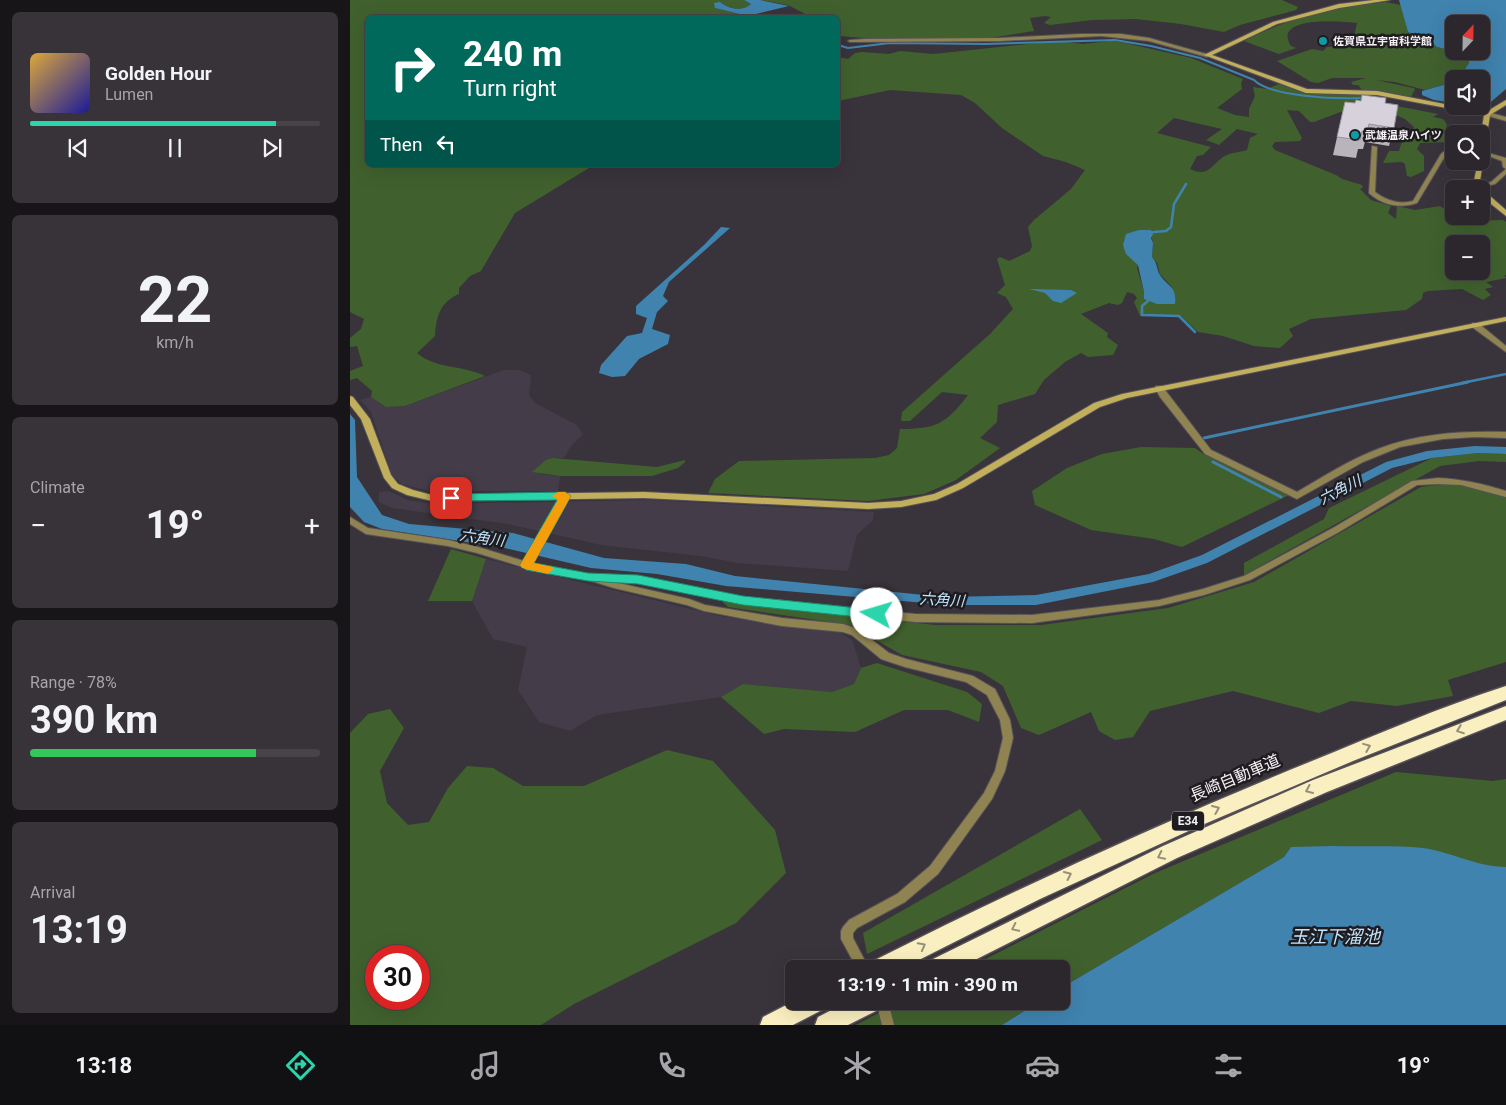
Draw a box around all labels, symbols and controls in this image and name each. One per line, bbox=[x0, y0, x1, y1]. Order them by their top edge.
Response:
north arrow bbox=[1445, 15, 1490, 60]
map controls bbox=[1445, 15, 1490, 280]
text: 240 m bbox=[463, 34, 562, 75]
icon: right bbox=[380, 35, 445, 100]
marker: 佐賀県立宇宙科学館 bbox=[1317, 35, 1329, 47]
place label: 佐賀県立宇宙科学館 bbox=[1333, 35, 1432, 48]
text: Golden Hour bbox=[105, 62, 212, 85]
button: sound bbox=[1445, 70, 1490, 115]
text: Turn right bbox=[463, 76, 557, 101]
text: Lumen bbox=[105, 85, 153, 104]
button: search bbox=[1445, 125, 1490, 170]
marker: 武雄温泉ハイツ bbox=[1349, 129, 1361, 141]
place label: 武雄温泉ハイツ bbox=[1365, 129, 1442, 142]
icon: left bbox=[432, 130, 460, 158]
text: Then bbox=[380, 133, 422, 156]
icon: previous bbox=[64, 134, 92, 162]
icon: pause bbox=[161, 134, 189, 162]
icon: next bbox=[258, 134, 286, 162]
button: + bbox=[1445, 180, 1490, 225]
button: − bbox=[1445, 235, 1490, 280]
text: 22 bbox=[138, 262, 212, 338]
text: km/h bbox=[156, 333, 194, 352]
water label: 六角川 bbox=[1316, 471, 1366, 508]
pin bbox=[430, 477, 472, 519]
text: Climate bbox=[30, 478, 85, 497]
icon: arrive bbox=[437, 484, 465, 512]
text: 19° bbox=[146, 503, 204, 547]
text: − bbox=[30, 509, 46, 542]
text: + bbox=[304, 509, 320, 542]
water label: 六角川 bbox=[458, 526, 508, 550]
position arrow bbox=[850, 587, 902, 639]
water label: 六角川 bbox=[919, 590, 967, 610]
text: Range · 78% bbox=[30, 673, 117, 692]
text: 390 km bbox=[30, 698, 158, 742]
one-way arrow bbox=[1457, 724, 1465, 734]
one-way arrow bbox=[1362, 743, 1370, 753]
street label: 長崎自動車道 bbox=[1187, 750, 1283, 806]
one-way arrow bbox=[1305, 784, 1314, 795]
one-way arrow bbox=[1211, 805, 1220, 815]
road number: E34 bbox=[1172, 811, 1204, 830]
one-way arrow bbox=[1157, 850, 1166, 860]
one-way arrow bbox=[1063, 871, 1072, 881]
text: Arrival bbox=[30, 883, 75, 902]
text: 13:19 bbox=[30, 908, 128, 952]
one-way arrow bbox=[1011, 922, 1020, 932]
water label: 玉江下溜池 bbox=[1290, 926, 1382, 947]
one-way arrow bbox=[917, 942, 926, 952]
speed limit sign: 30 bbox=[365, 945, 430, 1010]
text: 13:19 · 1 min · 390 m bbox=[837, 973, 1018, 996]
icon: directions bbox=[283, 1048, 318, 1083]
icon: music bbox=[468, 1048, 503, 1083]
icon: phone bbox=[654, 1048, 689, 1083]
icon: climate bbox=[840, 1048, 875, 1083]
icon: car bbox=[1025, 1048, 1060, 1083]
icon: filters bbox=[1211, 1048, 1246, 1083]
text: 13:18 bbox=[75, 1053, 132, 1078]
text: 19° bbox=[1397, 1053, 1431, 1078]

